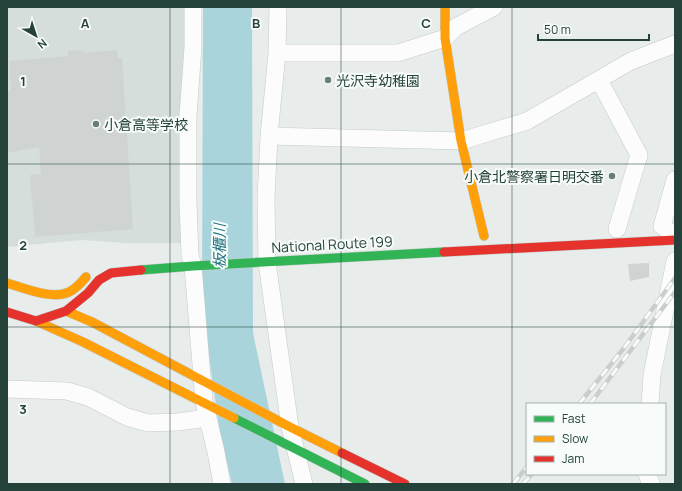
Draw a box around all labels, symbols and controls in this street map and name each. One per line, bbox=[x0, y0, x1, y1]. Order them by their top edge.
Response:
text: A bbox=[81, 14, 90, 32]
text: B bbox=[252, 14, 260, 32]
text: C bbox=[421, 14, 431, 32]
north arrow bbox=[16, 16, 56, 56]
scale bar bbox=[538, 16, 649, 42]
text: 50 m bbox=[544, 21, 571, 38]
text: N bbox=[35, 36, 50, 53]
place label: 光沢寺幼稚園 bbox=[336, 71, 420, 90]
text: 1 bbox=[20, 72, 26, 90]
marker: 光沢寺幼稚園 bbox=[323, 75, 333, 85]
place label: 小倉高等学校 bbox=[104, 115, 188, 134]
marker: 小倉高等学校 bbox=[91, 119, 101, 129]
place label: 小倉北警察署日明交番 bbox=[464, 167, 604, 186]
marker: 小倉北警察署日明交番 bbox=[607, 171, 617, 181]
water label: 板櫃川 bbox=[209, 222, 230, 269]
street label: National Route 199 bbox=[271, 231, 393, 257]
text: 2 bbox=[19, 236, 27, 254]
text: 3 bbox=[19, 400, 27, 418]
legend bbox=[526, 403, 666, 475]
text: Fast bbox=[562, 410, 586, 427]
text: Slow bbox=[562, 430, 588, 447]
text: Jam bbox=[562, 450, 584, 467]

